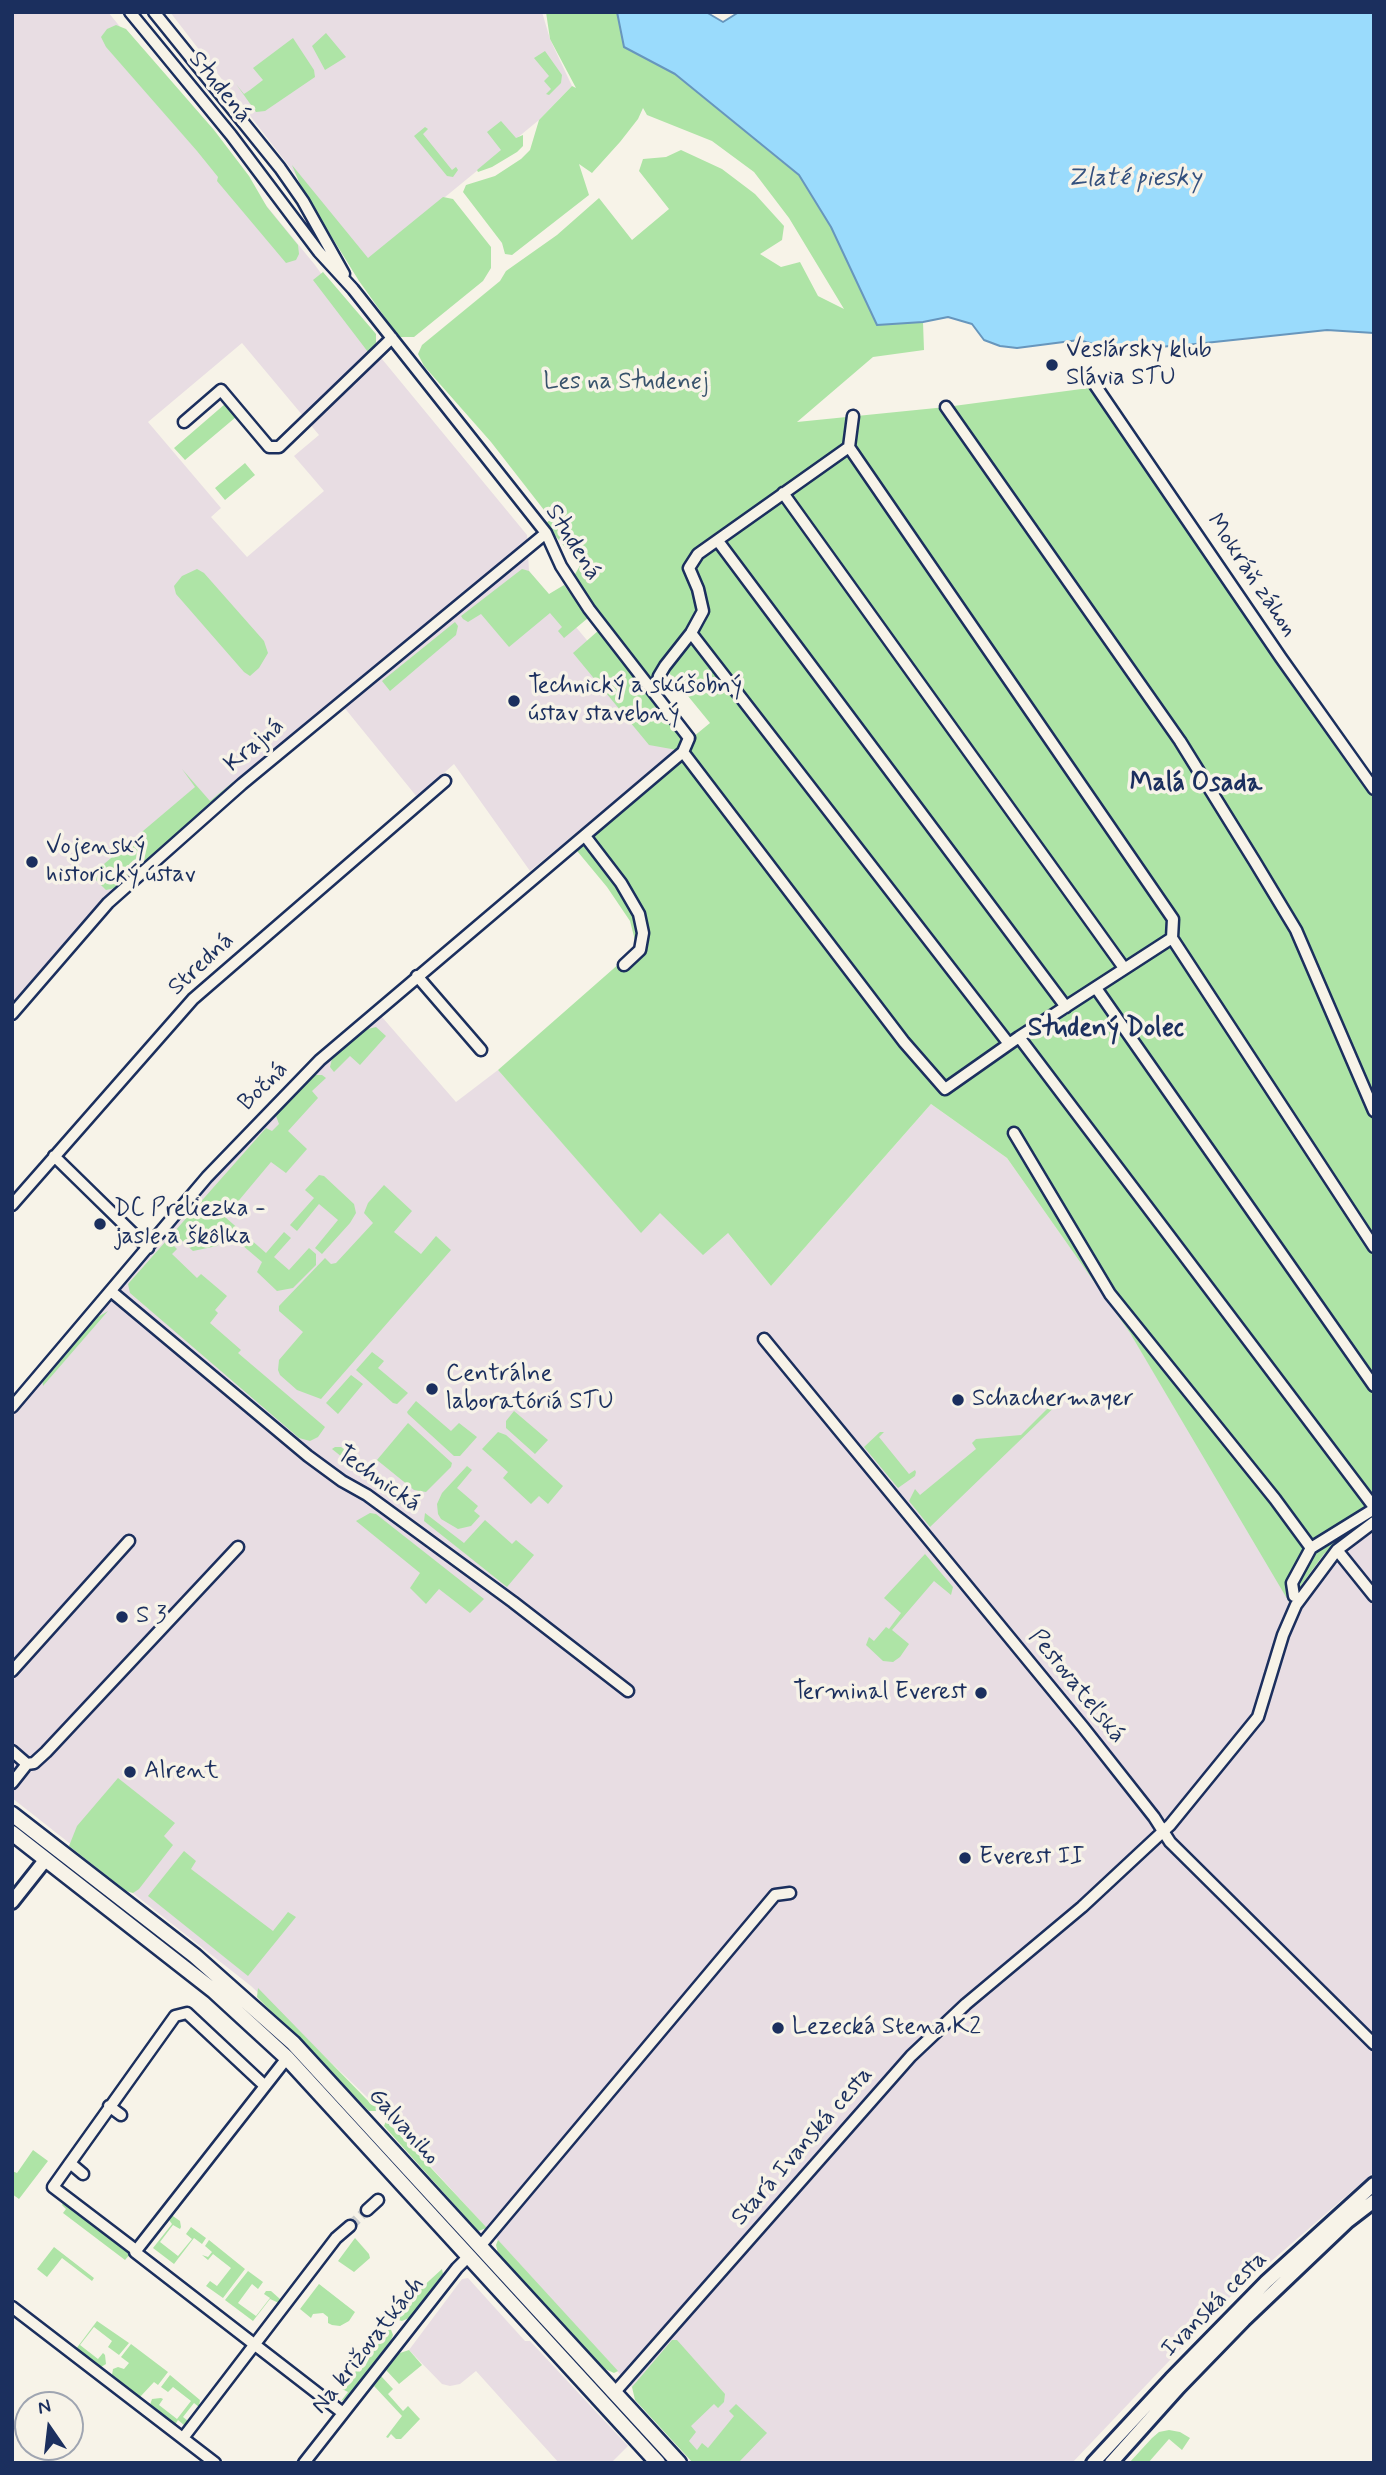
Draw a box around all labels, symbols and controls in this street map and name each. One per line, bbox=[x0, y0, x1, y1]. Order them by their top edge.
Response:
street label: Studená bbox=[181, 46, 257, 130]
water label: Zlaté piesky bbox=[1067, 164, 1201, 196]
place label: Veslársky klub Slávia STU bbox=[1066, 337, 1212, 393]
marker: Veslársky klub Slávia STU bbox=[1044, 357, 1060, 373]
park label: Les na Studenej bbox=[543, 369, 709, 397]
street label: Studená bbox=[537, 500, 607, 586]
street label: Mokráň záhon bbox=[1199, 509, 1303, 643]
place label: Technický a skúšobný ústav stavebný bbox=[528, 673, 742, 729]
marker: Technický a skúšobný ústav stavebný bbox=[506, 693, 522, 709]
street label: Krajná bbox=[219, 713, 291, 779]
district label: Malá Osada bbox=[1130, 769, 1262, 801]
place label: Vojenský historický ústav bbox=[46, 834, 196, 890]
marker: Vojenský historický ústav bbox=[24, 854, 40, 870]
street label: Stredná bbox=[163, 927, 241, 1003]
district label: Studený Dolec bbox=[1028, 1014, 1184, 1046]
street label: Bočná bbox=[233, 1056, 295, 1118]
place label: DC Preliezka - jasle a škôlka bbox=[114, 1196, 266, 1252]
marker: DC Preliezka - jasle a škôlka bbox=[92, 1216, 108, 1232]
place label: Centrálne laboratóriá STU bbox=[446, 1361, 614, 1417]
marker: Centrálne laboratóriá STU bbox=[424, 1381, 440, 1397]
place label: Schachermayer bbox=[972, 1386, 1134, 1414]
marker: Schachermayer bbox=[950, 1392, 966, 1408]
street label: Technická bbox=[330, 1440, 426, 1520]
place label: S 3 bbox=[136, 1603, 167, 1631]
marker: S 3 bbox=[114, 1609, 130, 1625]
street label: Pestovateľská bbox=[1021, 1624, 1131, 1750]
place label: Terminal Everest bbox=[793, 1679, 967, 1707]
marker: Terminal Everest bbox=[973, 1685, 989, 1701]
place label: Alrent bbox=[144, 1758, 219, 1786]
marker: Alrent bbox=[122, 1764, 138, 1780]
place label: Everest II bbox=[979, 1844, 1084, 1872]
marker: Everest II bbox=[957, 1850, 973, 1866]
place label: Lezecká Stena K2 bbox=[792, 2014, 981, 2042]
marker: Lezecká Stena K2 bbox=[770, 2020, 786, 2036]
street label: Stará Ivanská cesta bbox=[726, 2061, 880, 2233]
street label: Galvaniho bbox=[361, 2083, 445, 2171]
street label: Ivanská cesta bbox=[1156, 2246, 1274, 2364]
street label: Na križovatkách bbox=[306, 2271, 432, 2421]
north arrow bbox=[14, 2391, 84, 2461]
text: N bbox=[35, 2393, 53, 2421]

